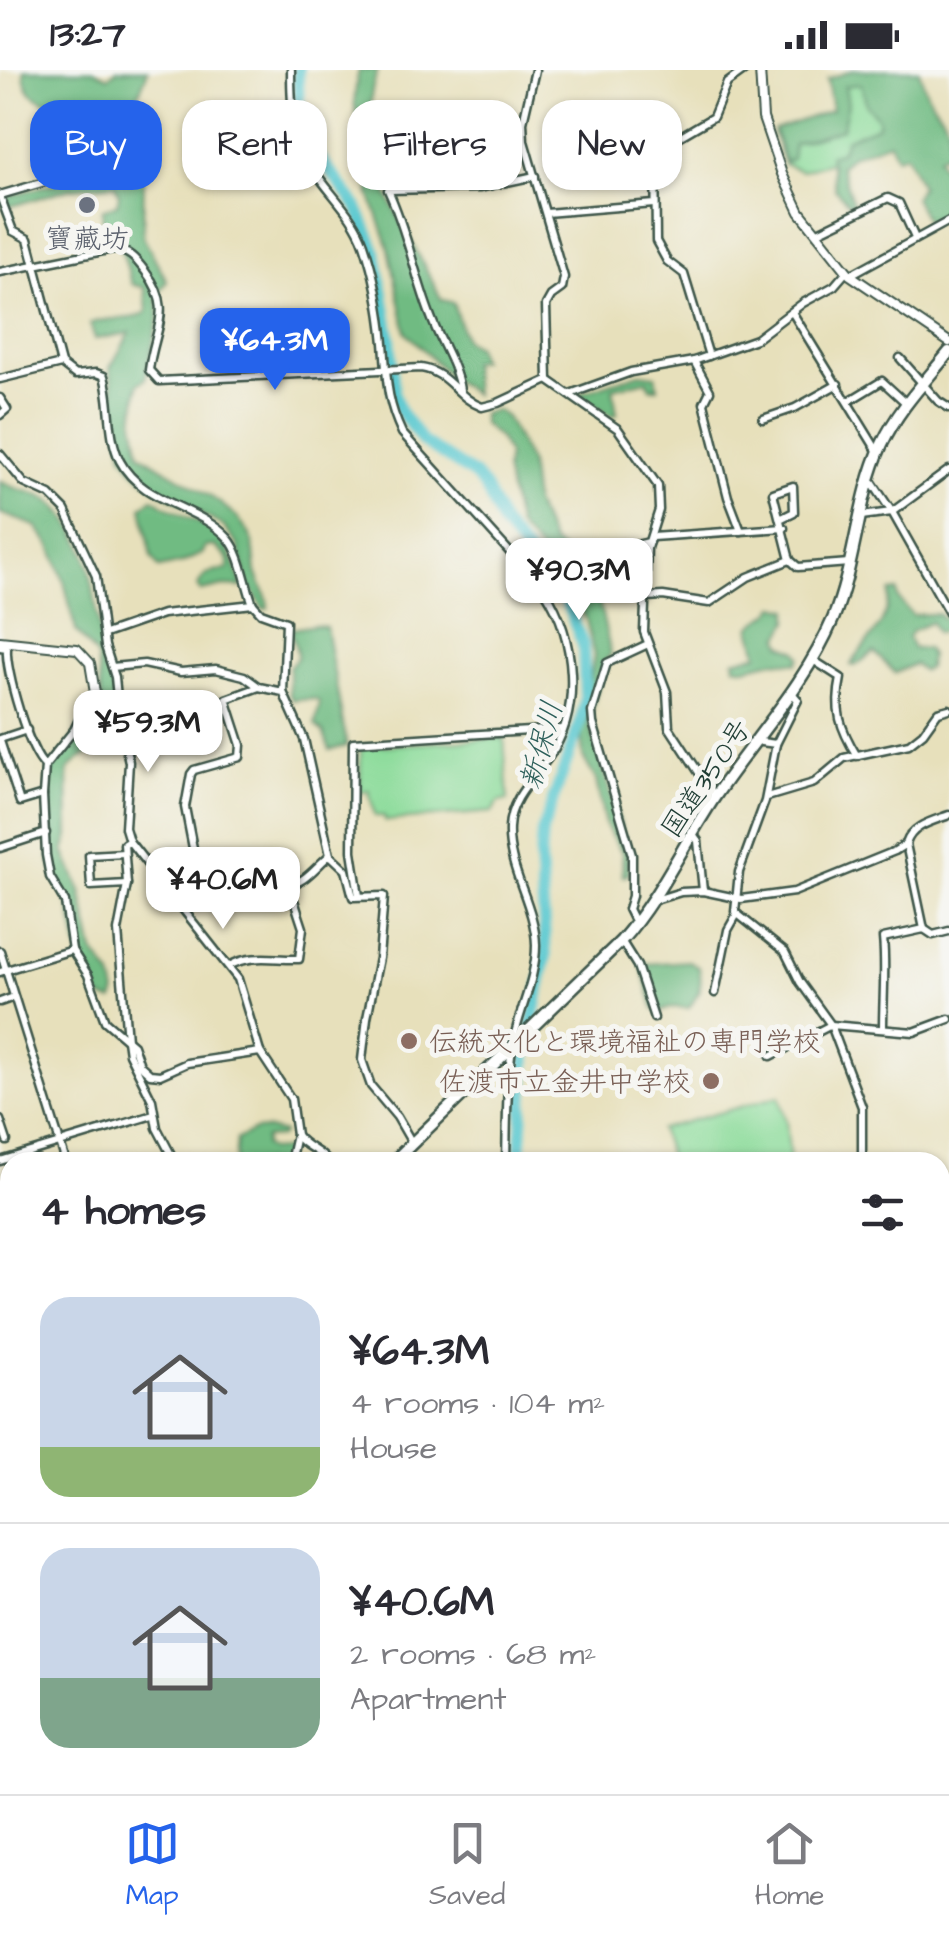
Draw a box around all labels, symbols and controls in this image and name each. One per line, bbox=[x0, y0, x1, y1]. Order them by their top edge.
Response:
text: 13:27 bbox=[50, 9, 126, 61]
chip: Buy bbox=[30, 100, 162, 190]
chip: Rent bbox=[182, 100, 327, 190]
chip: Filters bbox=[347, 100, 522, 190]
chip: New bbox=[542, 100, 682, 190]
marker: 寶藏坊 bbox=[76, 194, 98, 216]
place label: 寶藏坊 bbox=[45, 220, 129, 259]
pin: ¥64.3M bbox=[194, 308, 356, 393]
text: ¥64.3M bbox=[222, 318, 328, 363]
pin: ¥90.3M bbox=[498, 538, 660, 623]
text: ¥90.3M bbox=[528, 548, 630, 593]
pin: ¥59.3M bbox=[67, 690, 229, 775]
water label: 新保川 bbox=[510, 696, 574, 794]
text: ¥59.3M bbox=[95, 700, 201, 745]
street label: 国道350号 bbox=[652, 712, 760, 846]
pin: ¥40.6M bbox=[142, 847, 304, 932]
text: ¥40.6M bbox=[168, 857, 278, 902]
place label: 伝統文化と環境福祉の専門学校 bbox=[429, 1023, 821, 1062]
marker: 伝統文化と環境福祉の専門学校 bbox=[398, 1030, 420, 1052]
place label: 佐渡市立金井中学校 bbox=[439, 1063, 691, 1102]
marker: 佐渡市立金井中学校 bbox=[700, 1070, 722, 1092]
text: 4 homes bbox=[40, 1183, 206, 1241]
icon: filters bbox=[855, 1185, 910, 1240]
text: ¥64.3M bbox=[350, 1323, 489, 1381]
icon: home bbox=[120, 1337, 240, 1457]
text: 4 rooms · 104 m² bbox=[350, 1381, 605, 1426]
text: House bbox=[350, 1426, 437, 1471]
text: ¥40.6M bbox=[350, 1574, 495, 1632]
icon: home bbox=[120, 1588, 240, 1708]
text: 2 rooms · 68 m² bbox=[350, 1632, 596, 1677]
text: Apartment bbox=[350, 1677, 506, 1722]
tab: Map bbox=[125, 1816, 180, 1915]
tab: Saved bbox=[429, 1816, 505, 1915]
tab: Home bbox=[755, 1816, 824, 1915]

